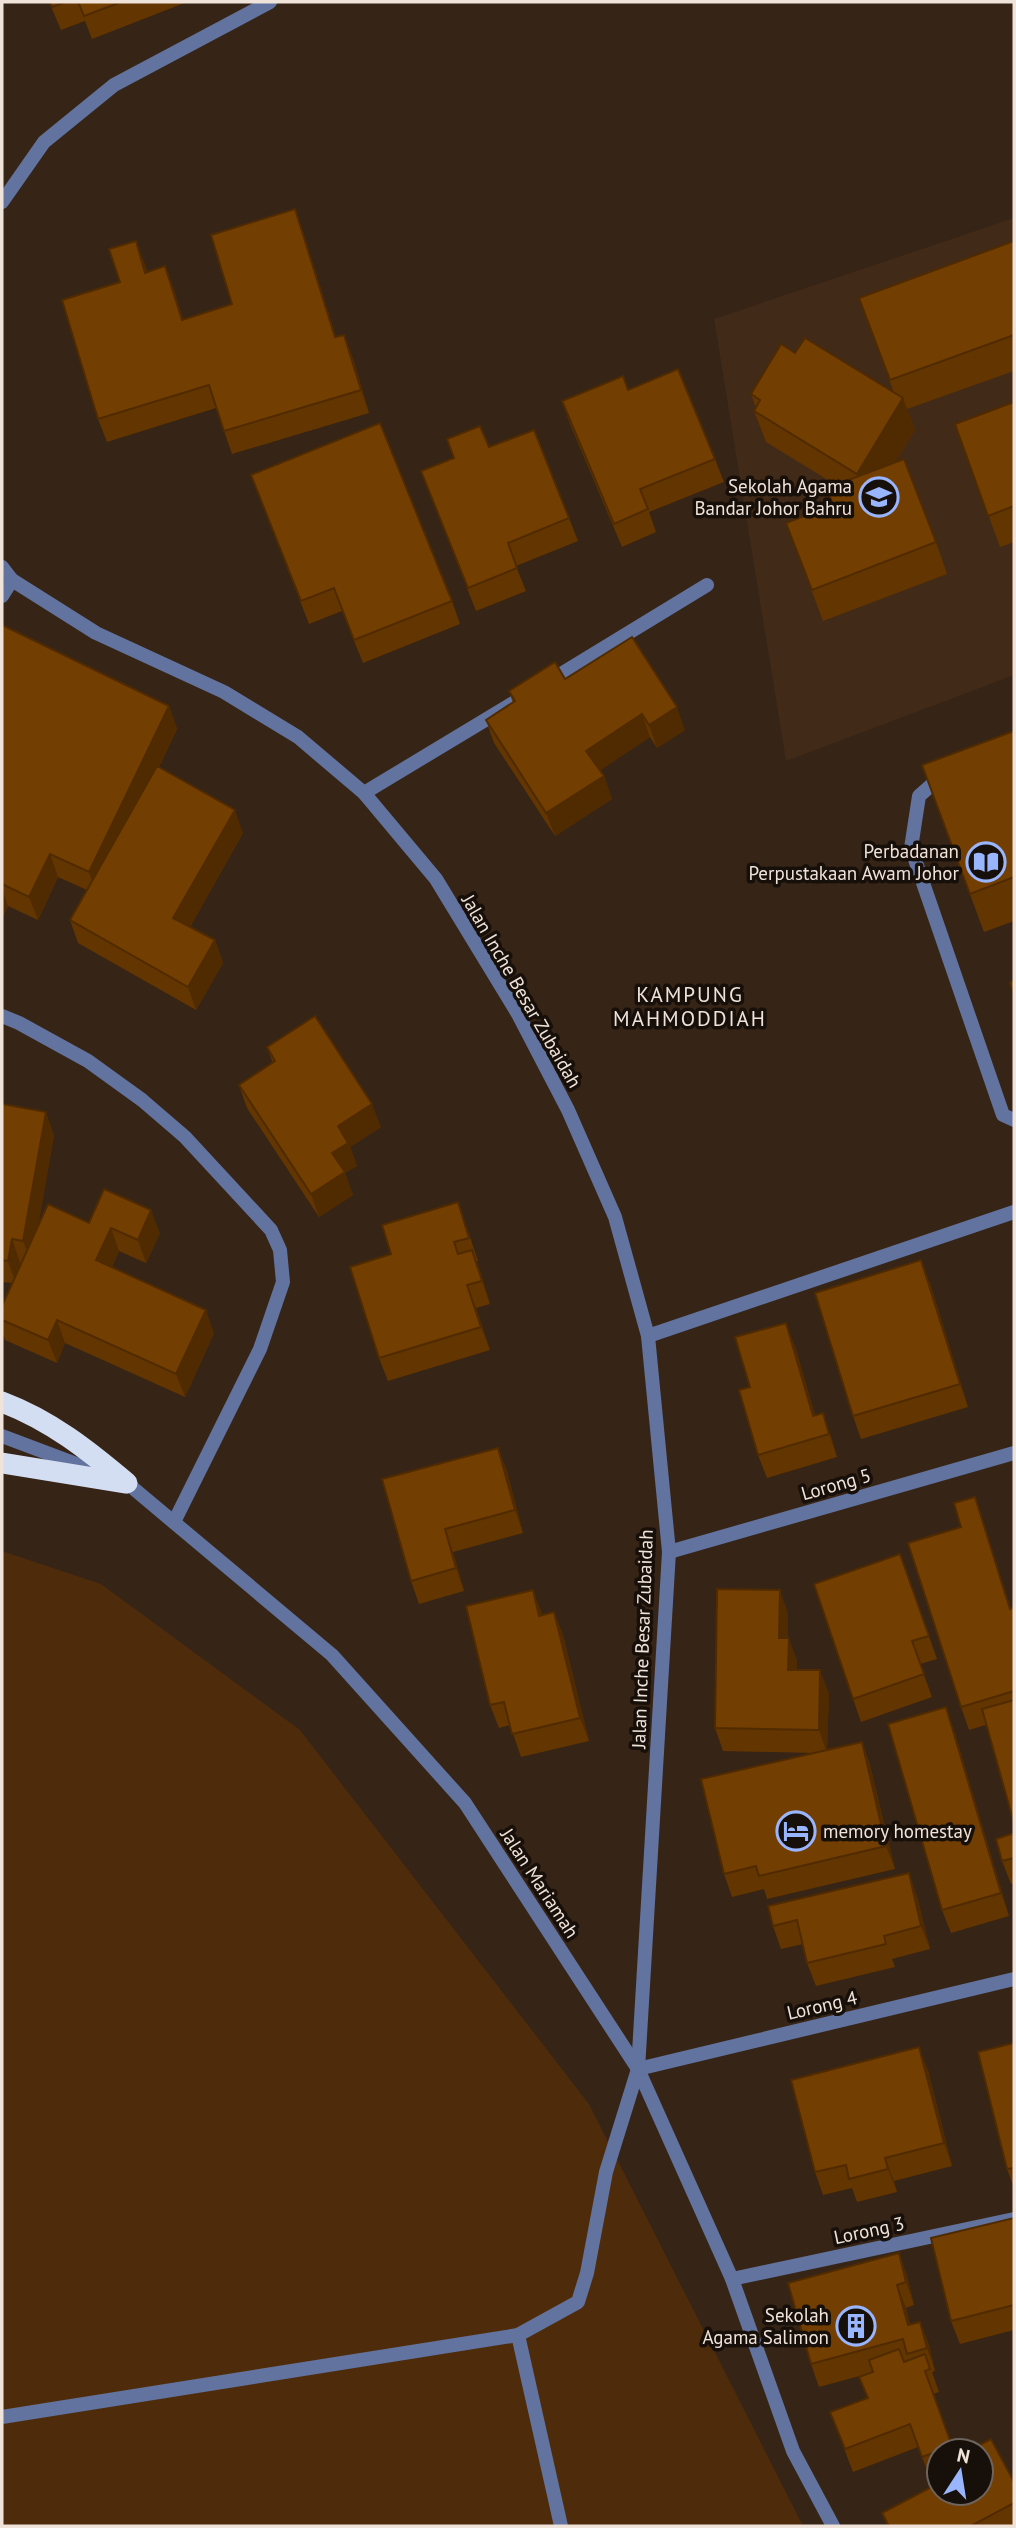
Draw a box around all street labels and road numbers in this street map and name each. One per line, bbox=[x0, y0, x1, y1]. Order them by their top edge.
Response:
street label: Jalan Inche Besar Zubaidah bbox=[456, 889, 587, 1092]
street label: Lorong 5 bbox=[798, 1463, 874, 1505]
street label: Jalan Inche Besar Zubaidah bbox=[626, 1529, 658, 1750]
street label: Jalan Mariamah bbox=[495, 1823, 584, 1942]
street label: Lorong 4 bbox=[784, 1985, 860, 2025]
street label: Lorong 3 bbox=[832, 2211, 906, 2249]

